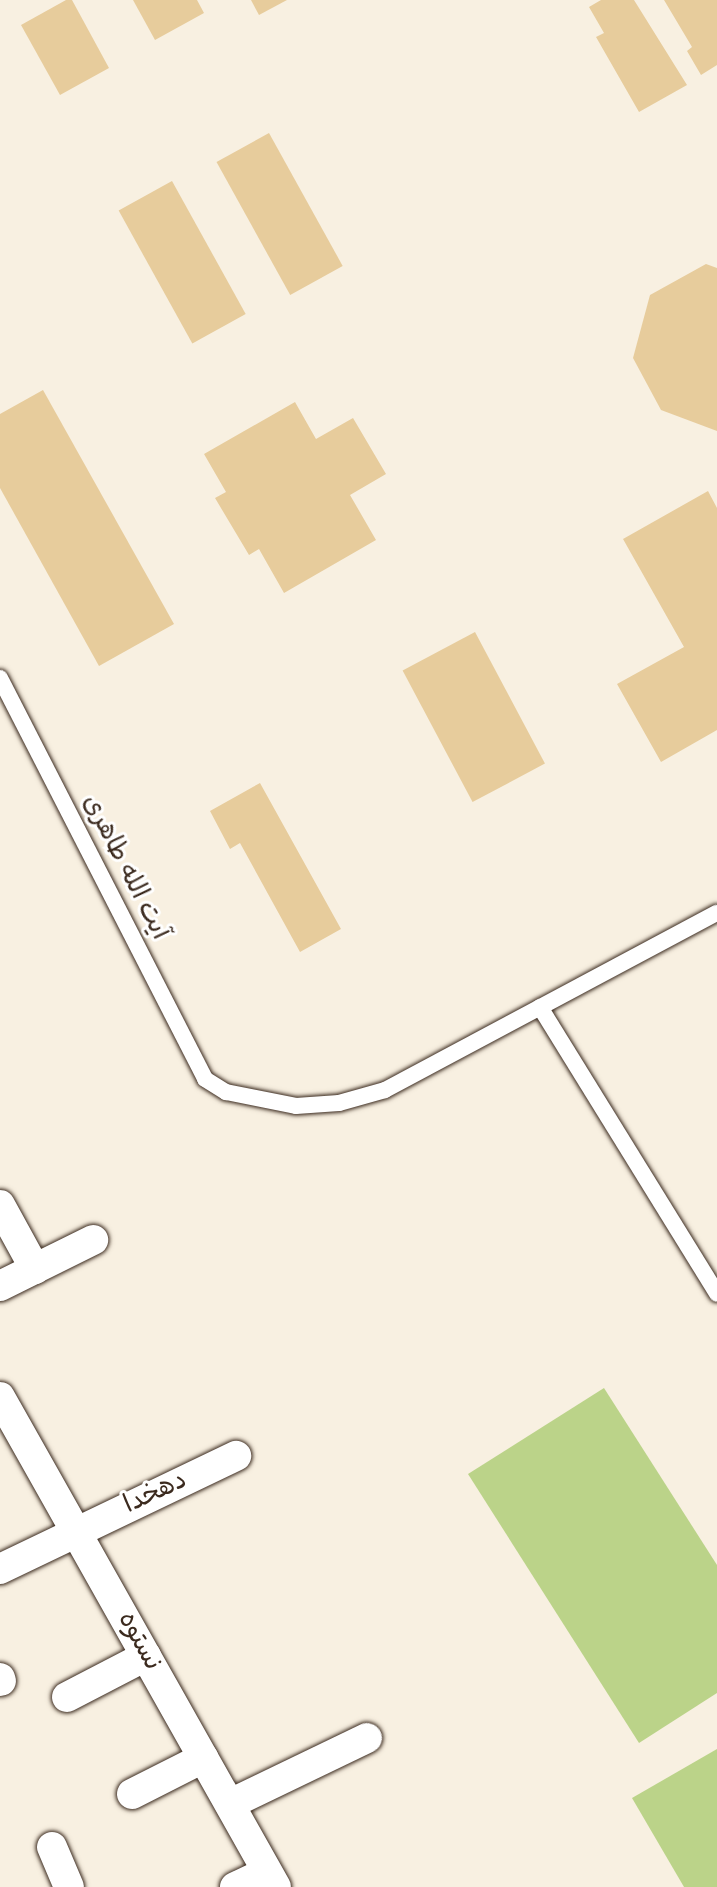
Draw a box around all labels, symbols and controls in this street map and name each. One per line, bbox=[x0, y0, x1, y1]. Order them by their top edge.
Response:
street label: آیت الله طاهری bbox=[74, 790, 174, 946]
street label: دهخدا bbox=[120, 1466, 192, 1522]
street label: نستوه bbox=[109, 1607, 167, 1677]

